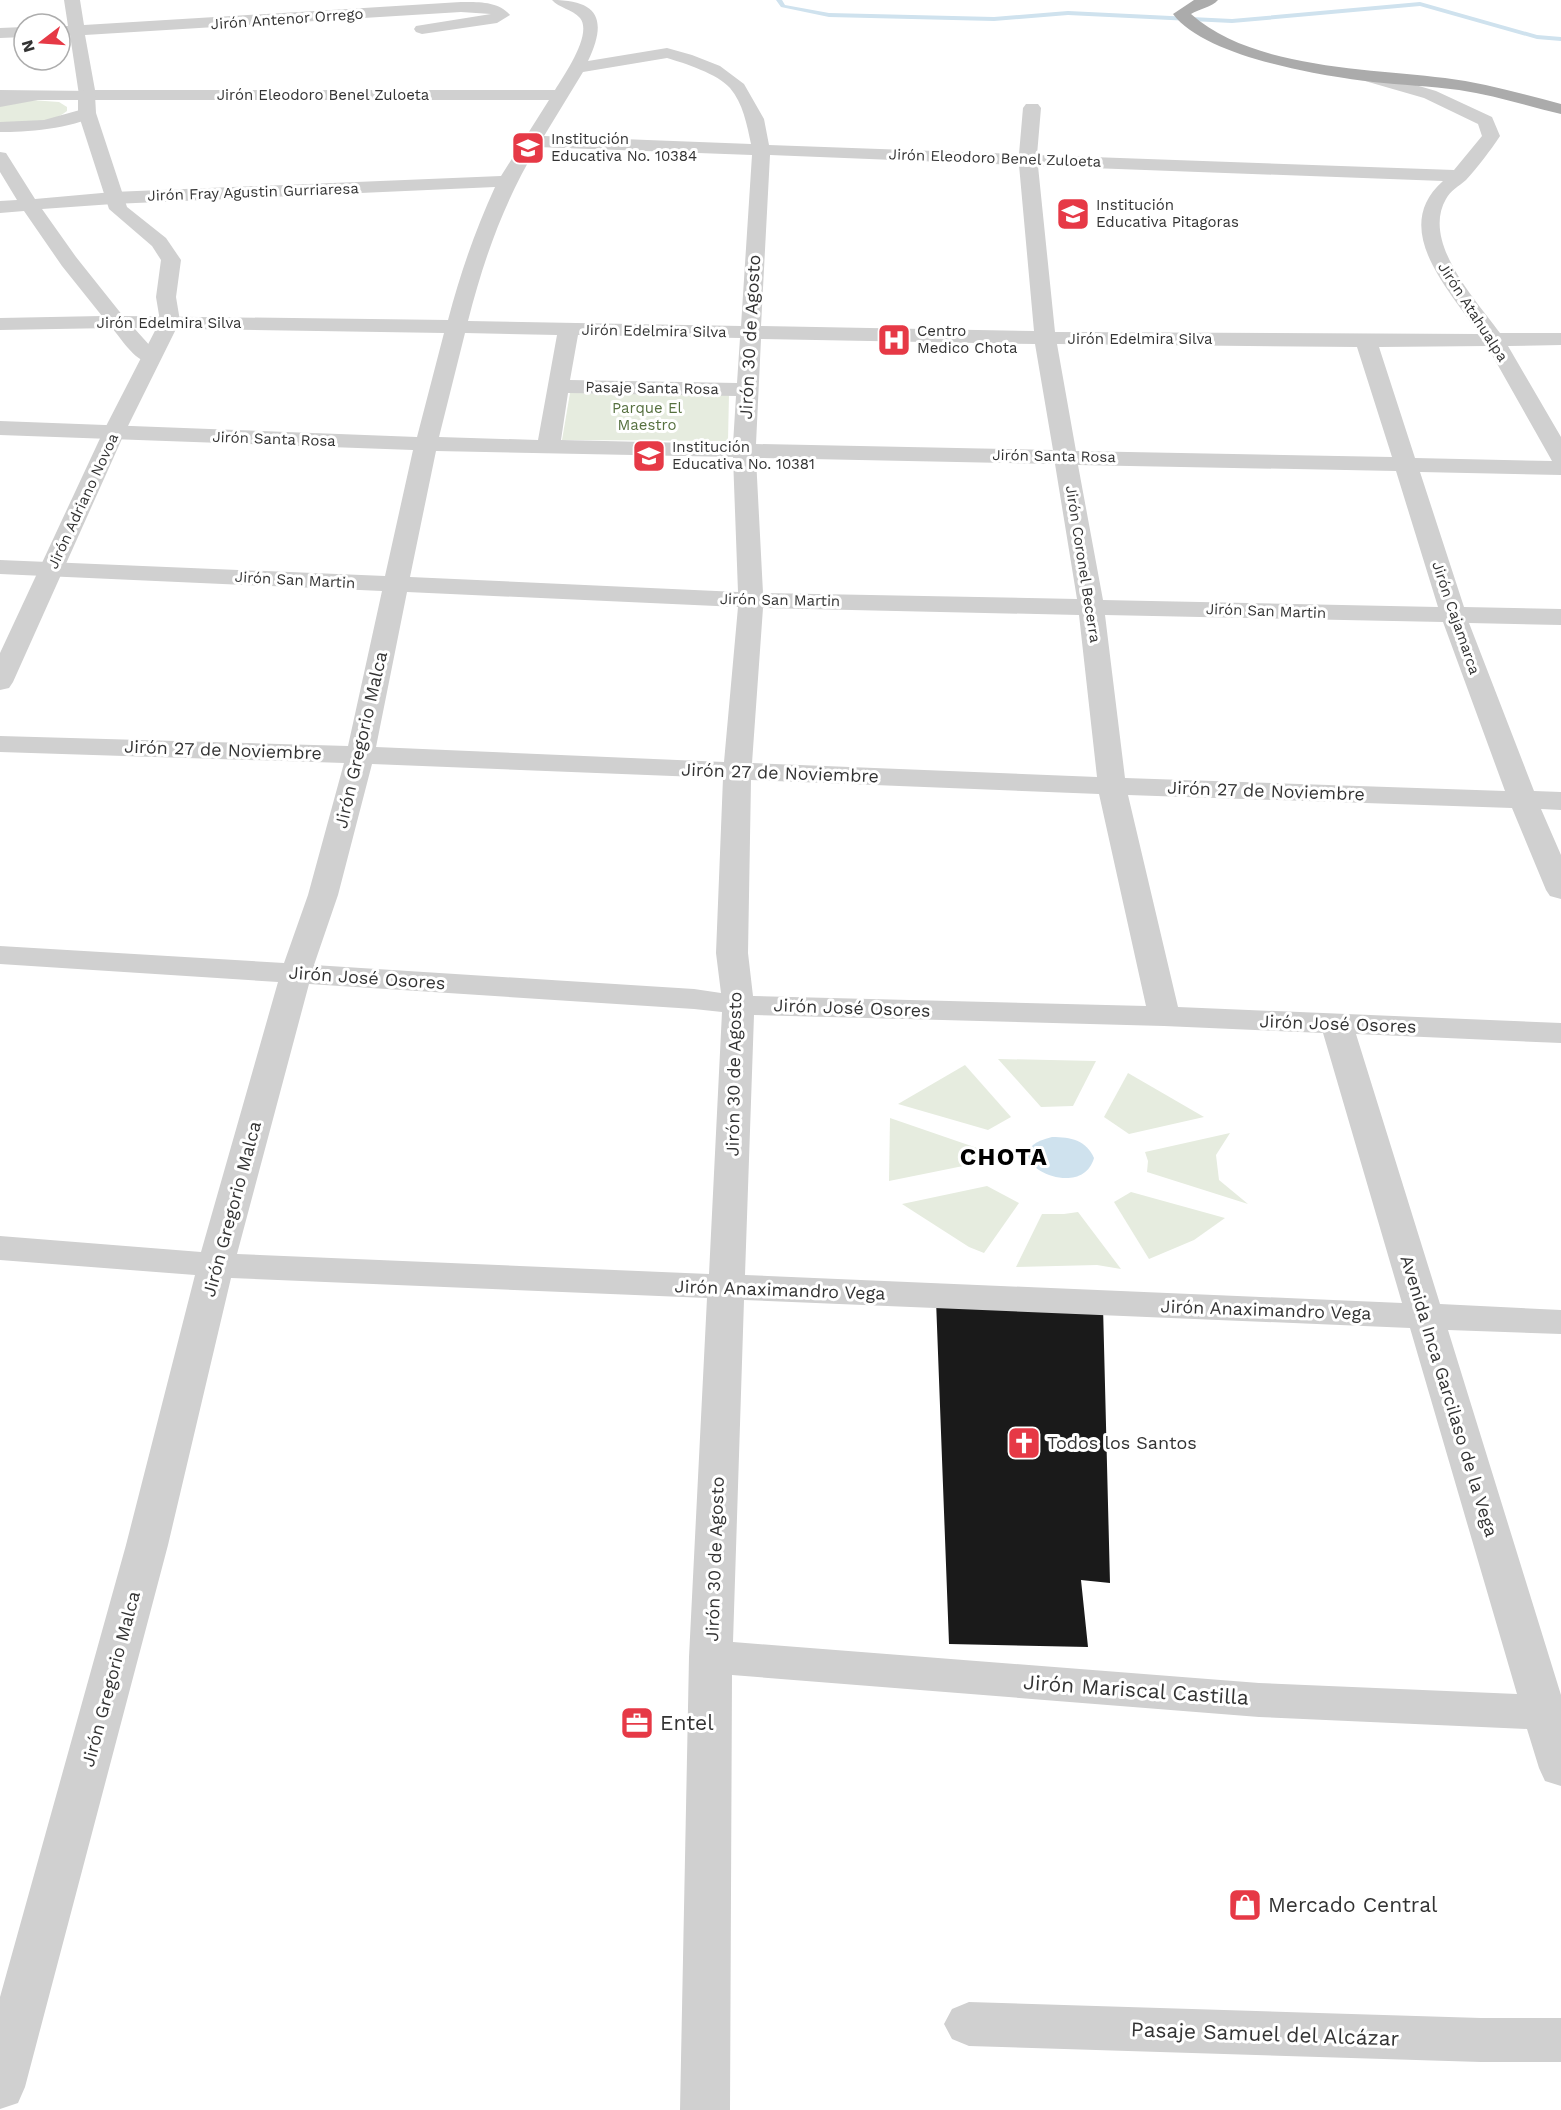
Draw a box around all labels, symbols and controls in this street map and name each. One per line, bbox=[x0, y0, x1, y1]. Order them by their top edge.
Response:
street label: Jirón Antenor Orrego bbox=[210, 5, 364, 33]
north arrow bbox=[12, 12, 72, 72]
text: N bbox=[17, 38, 39, 55]
street label: Jirón Eleodoro Benel Zuloeta bbox=[217, 86, 430, 104]
school or university icon: Institución Educativa No. 10384 bbox=[510, 130, 546, 166]
place label: Institución Educativa No. 10384 bbox=[551, 130, 697, 165]
street label: Jirón Eleodoro Benel Zuloeta bbox=[888, 145, 1102, 171]
street label: Jirón Fray Agustin Gurriaresa bbox=[147, 179, 360, 205]
school or university icon: Institución Educativa Pitagoras bbox=[1055, 196, 1091, 232]
place label: Institución Educativa Pitagoras bbox=[1096, 196, 1239, 231]
street label: Jirón 30 de Agosto bbox=[735, 254, 764, 420]
street label: Jirón Atahualpa bbox=[1434, 259, 1512, 365]
street label: Jirón Edelmira Silva bbox=[97, 314, 242, 332]
street label: Jirón Edelmira Silva bbox=[581, 321, 727, 341]
hospital icon: Centro Medico Chota bbox=[876, 322, 912, 358]
place label: Centro Medico Chota bbox=[917, 322, 1018, 357]
street label: Jirón Edelmira Silva bbox=[1068, 330, 1213, 348]
street label: Pasaje Santa Rosa bbox=[585, 378, 719, 398]
park label: Parque El Maestro bbox=[612, 399, 682, 434]
street label: Jirón Santa Rosa bbox=[212, 428, 337, 450]
street label: Jirón Adriano Novoa bbox=[44, 430, 123, 572]
school or university icon: Institución Educativa No. 10381 bbox=[631, 438, 667, 474]
place label: Institución Educativa No. 10381 bbox=[672, 438, 815, 473]
street label: Jirón Santa Rosa bbox=[992, 446, 1116, 466]
street label: Jirón Coronel Becerra bbox=[1062, 484, 1104, 644]
street label: Jirón Cajamarca bbox=[1428, 559, 1484, 677]
street label: Jirón San Martin bbox=[234, 568, 356, 592]
street label: Jirón San Martin bbox=[720, 590, 840, 610]
street label: Jirón San Martin bbox=[1205, 600, 1327, 622]
street label: Jirón Gregorio Malca bbox=[330, 649, 391, 831]
street label: Jirón 27 de Noviembre bbox=[124, 736, 322, 763]
street label: Jirón 27 de Noviembre bbox=[681, 759, 879, 786]
street label: Jirón 27 de Noviembre bbox=[1167, 777, 1365, 804]
street label: Jirón José Osores bbox=[288, 962, 446, 993]
street label: Jirón 30 de Agosto bbox=[722, 991, 745, 1157]
street label: Jirón José Osores bbox=[773, 994, 931, 1021]
street label: Jirón José Osores bbox=[1259, 1010, 1417, 1037]
street label: Jirón Gregorio Malca bbox=[198, 1119, 265, 1299]
district label: CHOTA bbox=[960, 1143, 1048, 1171]
street label: Avenida Inca Garcilaso de la Vega bbox=[1397, 1252, 1502, 1539]
street label: Jirón Anaximandro Vega bbox=[674, 1275, 886, 1304]
street label: Jirón Anaximandro Vega bbox=[1160, 1295, 1372, 1324]
church icon: Todos los Santos bbox=[1006, 1425, 1042, 1461]
place label: Todos los Santos bbox=[1047, 1432, 1197, 1453]
street label: Jirón 30 de Agosto bbox=[701, 1476, 728, 1642]
street label: Jirón Gregorio Malca bbox=[77, 1589, 144, 1769]
street label: Jirón Mariscal Castilla bbox=[1022, 1669, 1250, 1710]
office icon: Entel bbox=[619, 1705, 655, 1741]
place label: Entel bbox=[660, 1710, 714, 1735]
shop icon: Mercado Central bbox=[1227, 1887, 1263, 1923]
place label: Mercado Central bbox=[1268, 1892, 1438, 1917]
street label: Pasaje Samuel del Alcázar bbox=[1130, 2016, 1400, 2051]

